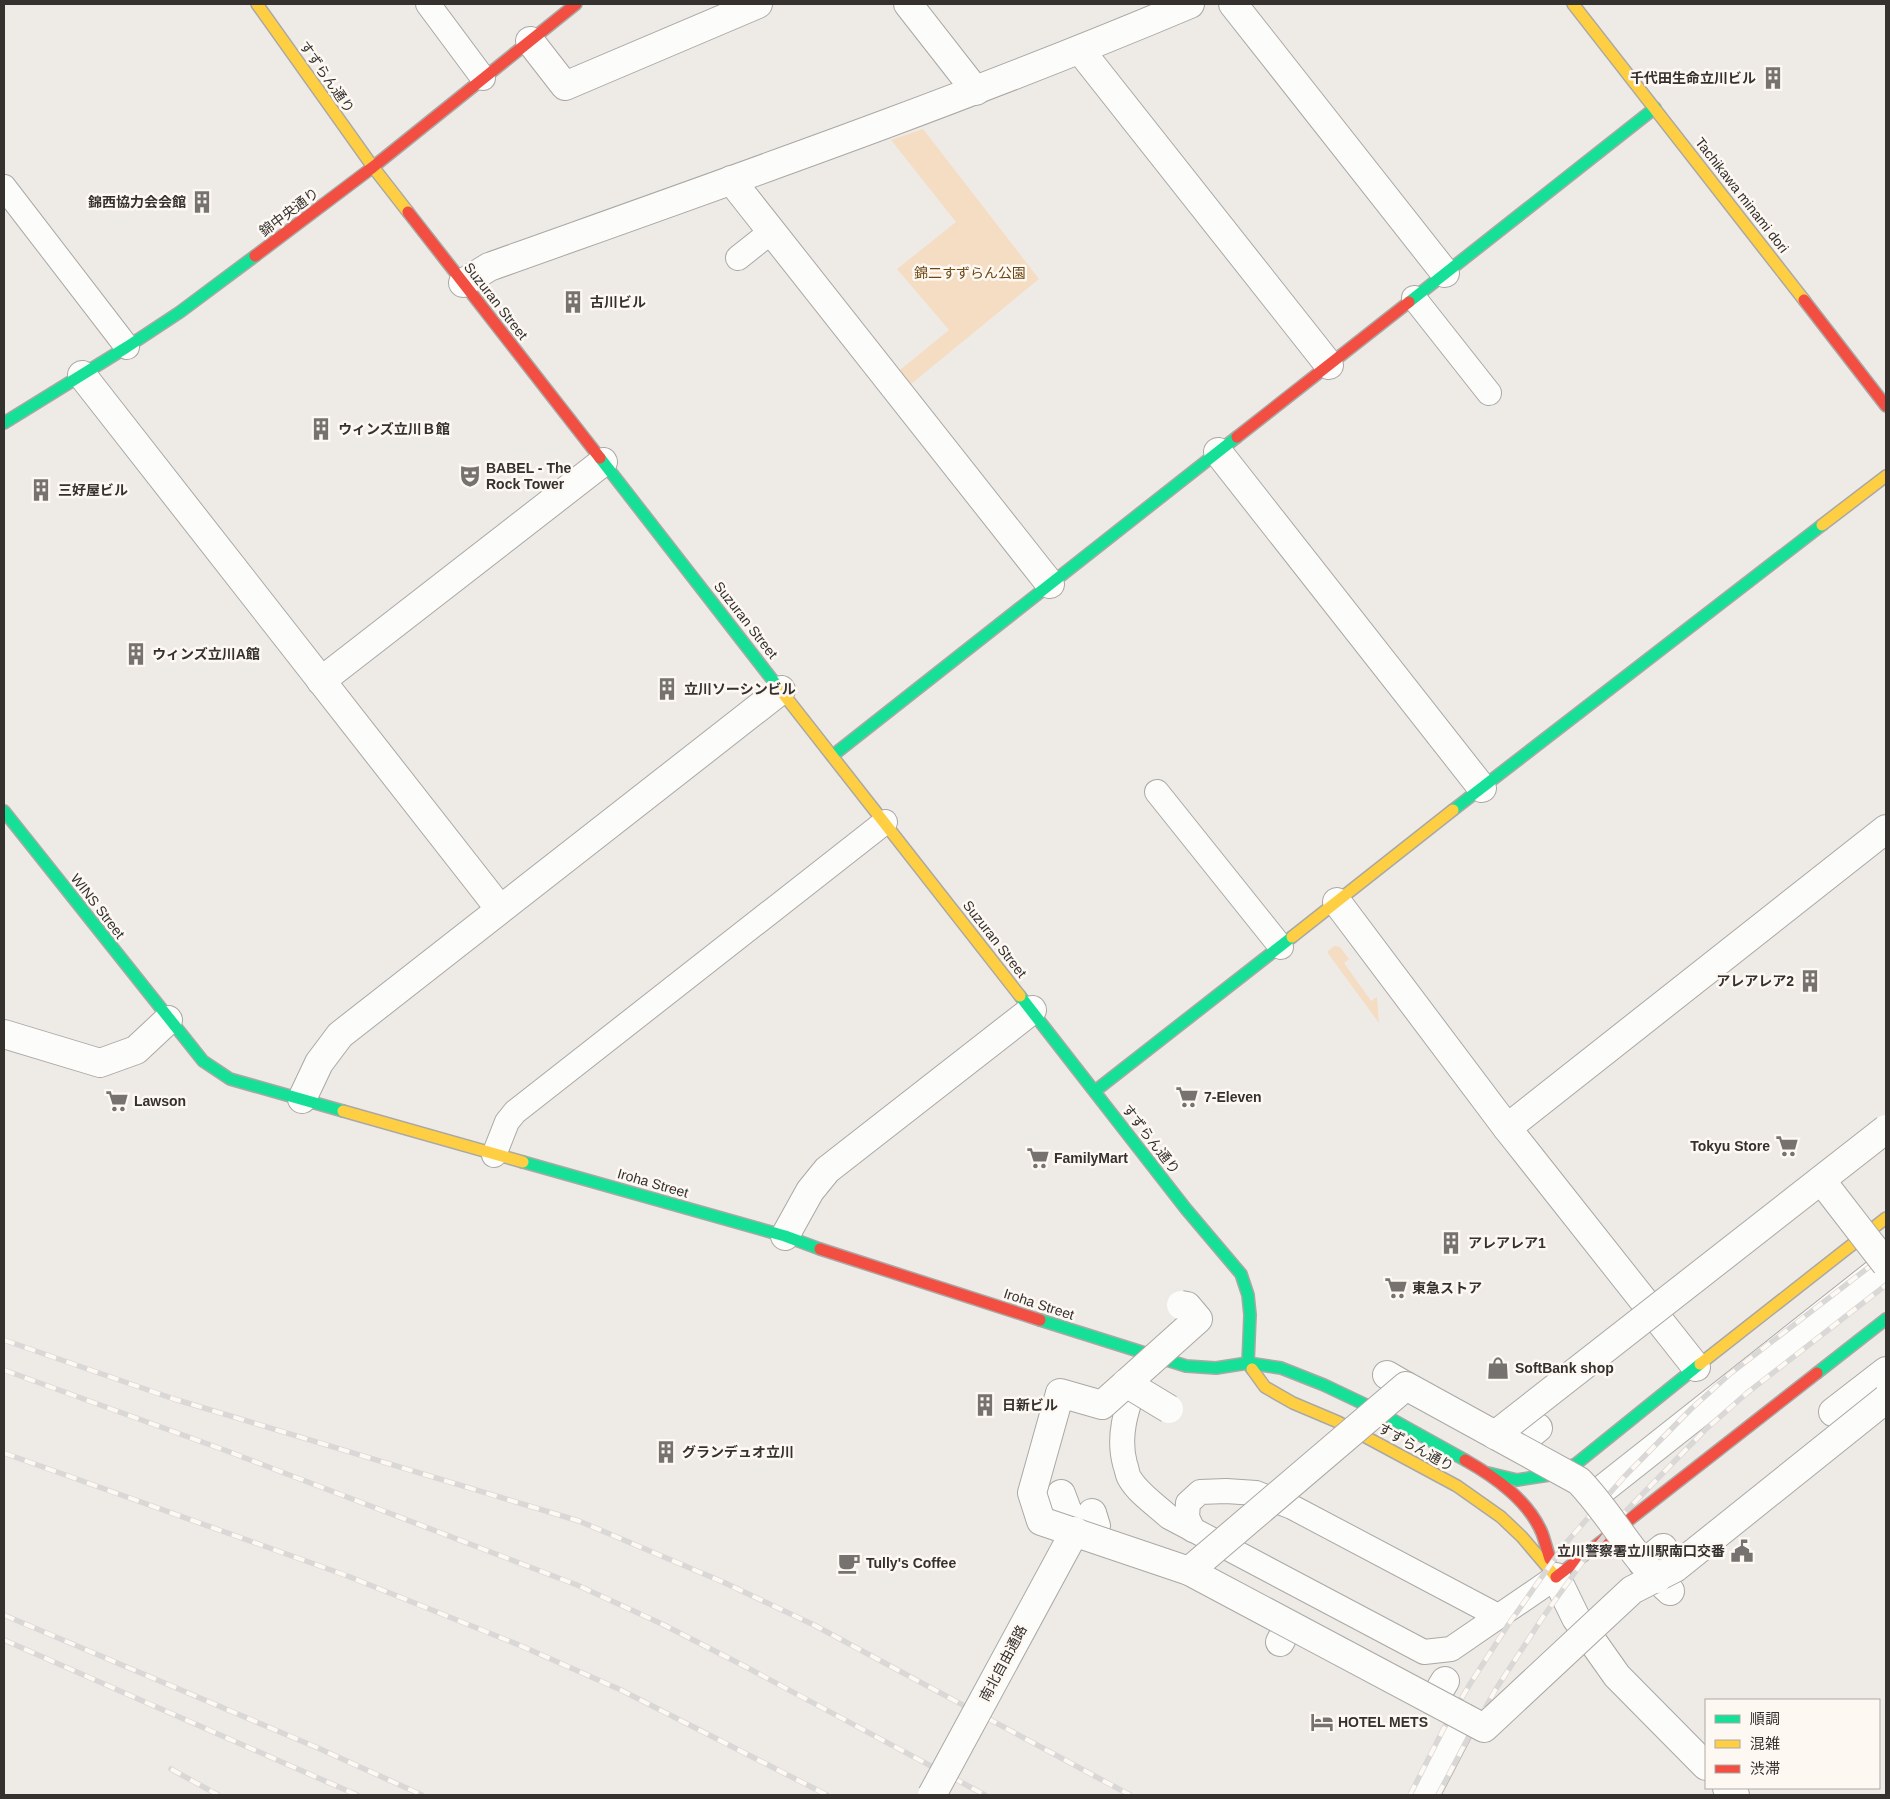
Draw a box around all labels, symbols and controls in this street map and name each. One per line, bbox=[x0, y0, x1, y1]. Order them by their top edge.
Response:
street label: すずらん通り bbox=[296, 38, 358, 116]
building icon: 千代田生命立川ビル bbox=[1760, 65, 1786, 91]
place label: 千代田生命立川ビル bbox=[1630, 70, 1756, 86]
street label: Tachikawa minami dori bbox=[1692, 134, 1792, 256]
street label: 錦中央通り bbox=[256, 185, 322, 239]
building icon: 錦西協力会会館 bbox=[189, 189, 215, 215]
place label: 錦西協力会会館 bbox=[88, 194, 186, 210]
street label: Suzuran Street bbox=[461, 259, 531, 343]
park label: 錦二すずらん公園 bbox=[914, 265, 1026, 281]
building icon: 古川ビル bbox=[560, 289, 586, 315]
place label: 古川ビル bbox=[590, 294, 646, 310]
building icon: ウィンズ立川Ｂ館 bbox=[308, 416, 334, 442]
place label: ウィンズ立川Ｂ館 bbox=[338, 421, 450, 437]
place label: BABEL - The Rock Tower bbox=[486, 460, 572, 492]
theatre icon: BABEL - The Rock Tower bbox=[457, 463, 483, 489]
building icon: 三好屋ビル bbox=[28, 477, 54, 503]
place label: 三好屋ビル bbox=[58, 482, 128, 498]
street label: Suzuran Street bbox=[711, 578, 781, 662]
building icon: ウィンズ立川A館 bbox=[123, 641, 149, 667]
place label: ウィンズ立川A館 bbox=[152, 646, 260, 662]
building icon: 立川ソーシンビル bbox=[654, 676, 680, 702]
place label: 立川ソーシンビル bbox=[684, 681, 796, 697]
street label: WINS Street bbox=[68, 870, 128, 942]
street label: Suzuran Street bbox=[960, 897, 1030, 981]
building icon: アレアレア2 bbox=[1797, 968, 1823, 994]
place label: アレアレア2 bbox=[1716, 973, 1794, 989]
supermarket icon: 7-Eleven bbox=[1174, 1084, 1200, 1110]
supermarket icon: Lawson bbox=[104, 1088, 130, 1114]
place label: 7-Eleven bbox=[1204, 1089, 1262, 1105]
place label: Lawson bbox=[134, 1093, 186, 1109]
street label: すずらん通り bbox=[1119, 1101, 1183, 1177]
supermarket icon: Tokyu Store bbox=[1774, 1133, 1800, 1159]
place label: Tokyu Store bbox=[1690, 1138, 1770, 1154]
supermarket icon: FamilyMart bbox=[1025, 1145, 1051, 1171]
place label: FamilyMart bbox=[1054, 1150, 1128, 1166]
street label: Iroha Street bbox=[616, 1165, 690, 1201]
building icon: アレアレア1 bbox=[1438, 1230, 1464, 1256]
place label: アレアレア1 bbox=[1468, 1235, 1546, 1251]
supermarket icon: 東急ストア bbox=[1383, 1275, 1409, 1301]
place label: 東急ストア bbox=[1412, 1280, 1482, 1296]
street label: Iroha Street bbox=[1002, 1285, 1076, 1323]
shop icon: SoftBank shop bbox=[1485, 1355, 1511, 1381]
place label: SoftBank shop bbox=[1515, 1360, 1614, 1376]
building icon: 日新ビル bbox=[972, 1392, 998, 1418]
place label: 日新ビル bbox=[1002, 1397, 1058, 1413]
street label: すずらん通り bbox=[1375, 1420, 1457, 1474]
building icon: グランデュオ立川 bbox=[653, 1439, 679, 1465]
place label: グランデュオ立川 bbox=[682, 1444, 794, 1460]
public building icon: 立川警察署立川駅南口交番 bbox=[1729, 1538, 1755, 1564]
place label: 立川警察署立川駅南口交番 bbox=[1557, 1543, 1725, 1559]
cafe icon: Tully's Coffee bbox=[836, 1550, 862, 1576]
place label: Tully's Coffee bbox=[866, 1555, 956, 1571]
street label: 南北自由通路 bbox=[976, 1622, 1030, 1704]
legend bbox=[1705, 1699, 1880, 1789]
hotel icon: HOTEL METS bbox=[1309, 1709, 1335, 1735]
text: 順調 bbox=[1750, 1710, 1780, 1727]
place label: HOTEL METS bbox=[1338, 1714, 1428, 1730]
text: 混雑 bbox=[1750, 1735, 1780, 1752]
text: 渋滞 bbox=[1750, 1760, 1780, 1777]

